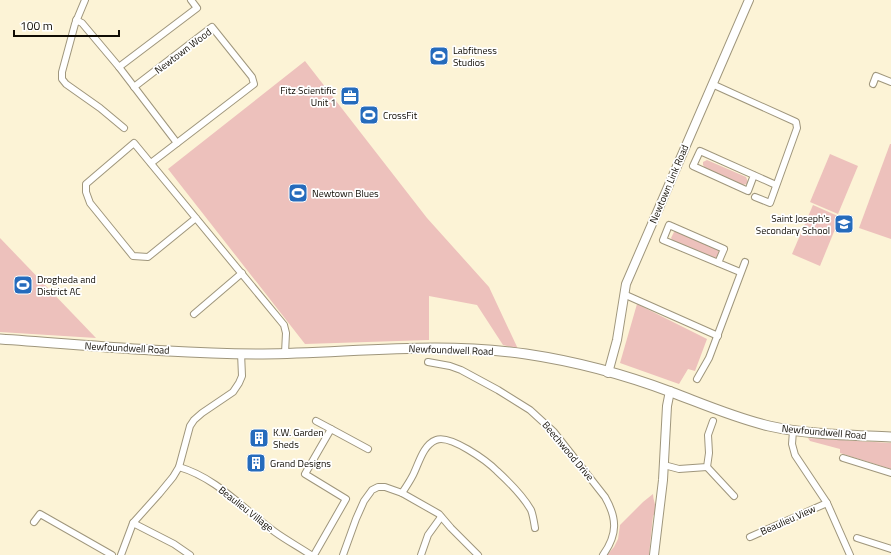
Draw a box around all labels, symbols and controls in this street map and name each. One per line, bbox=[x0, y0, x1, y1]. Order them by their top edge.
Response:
scale bar bbox=[14, 12, 119, 38]
text: 100 m bbox=[20, 16, 53, 35]
street label: Newtown Wood bbox=[151, 25, 215, 77]
place label: Labfitness Studios bbox=[453, 43, 497, 70]
sports icon: Labfitness Studios bbox=[428, 45, 450, 67]
place label: Fitz Scientific Unit 1 bbox=[280, 83, 336, 110]
office icon: Fitz Scientific Unit 1 bbox=[339, 85, 361, 107]
sports icon: CrossFit bbox=[358, 104, 380, 126]
place label: CrossFit bbox=[383, 108, 418, 123]
street label: Newtown Link Road bbox=[646, 142, 692, 226]
sports icon: Newtown Blues bbox=[287, 182, 309, 204]
place label: Newtown Blues bbox=[312, 186, 379, 201]
place label: Saint Joseph's Secondary School bbox=[756, 211, 830, 238]
school or university icon: Saint Joseph's Secondary School bbox=[833, 213, 855, 235]
place label: Drogheda and District AC bbox=[37, 272, 96, 299]
sports icon: Drogheda and District AC bbox=[12, 274, 34, 296]
street label: Newfoundwell Road bbox=[84, 338, 170, 358]
street label: Newfoundwell Road bbox=[408, 341, 494, 359]
street label: Beechwood Drive bbox=[539, 418, 597, 484]
street label: Newfoundwell Road bbox=[781, 421, 867, 443]
place label: K.W. Garden Sheds bbox=[273, 425, 324, 452]
building icon: K.W. Garden Sheds bbox=[248, 427, 270, 449]
building icon: Grand Designs bbox=[245, 452, 267, 474]
place label: Grand Designs bbox=[270, 456, 331, 471]
street label: Beaulieu Village bbox=[215, 483, 277, 535]
street label: Beaulieu View bbox=[758, 501, 818, 539]

